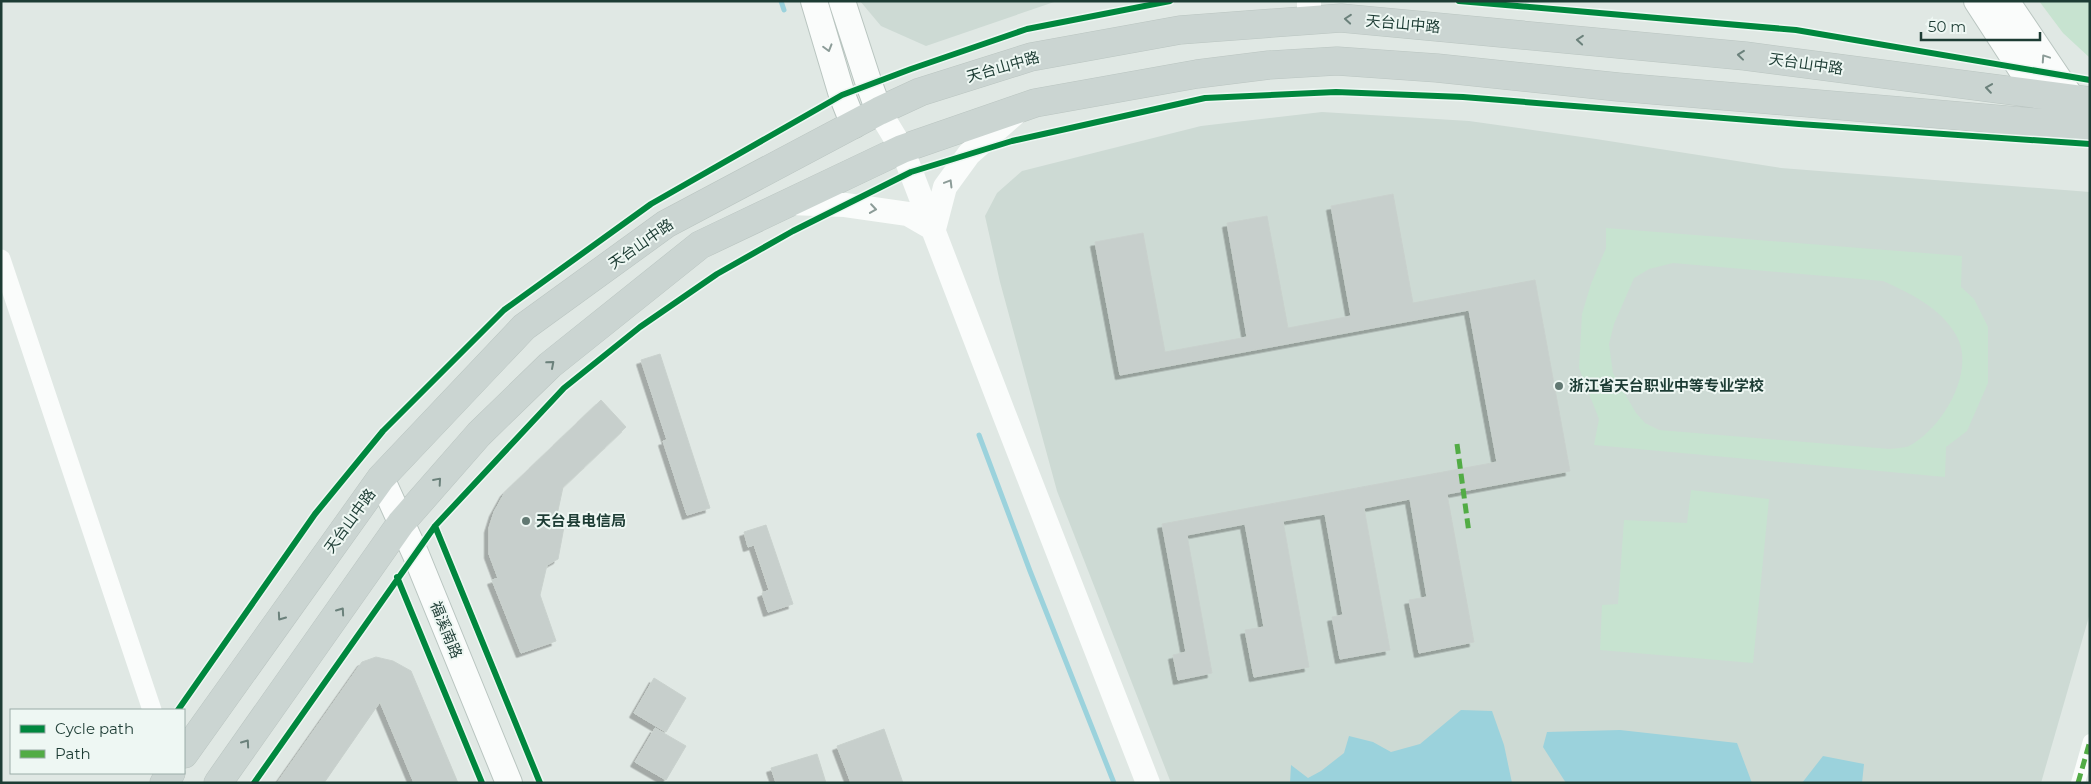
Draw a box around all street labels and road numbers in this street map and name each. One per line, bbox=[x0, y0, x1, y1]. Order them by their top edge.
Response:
street label: 天台山中路 bbox=[1365, 11, 1441, 36]
street label: 天台山中路 bbox=[964, 47, 1042, 86]
street label: 天台山中路 bbox=[1768, 49, 1845, 78]
street label: 天台山中路 bbox=[605, 214, 677, 273]
street label: 天台山中路 bbox=[320, 485, 379, 557]
street label: 福溪南路 bbox=[426, 598, 467, 661]

